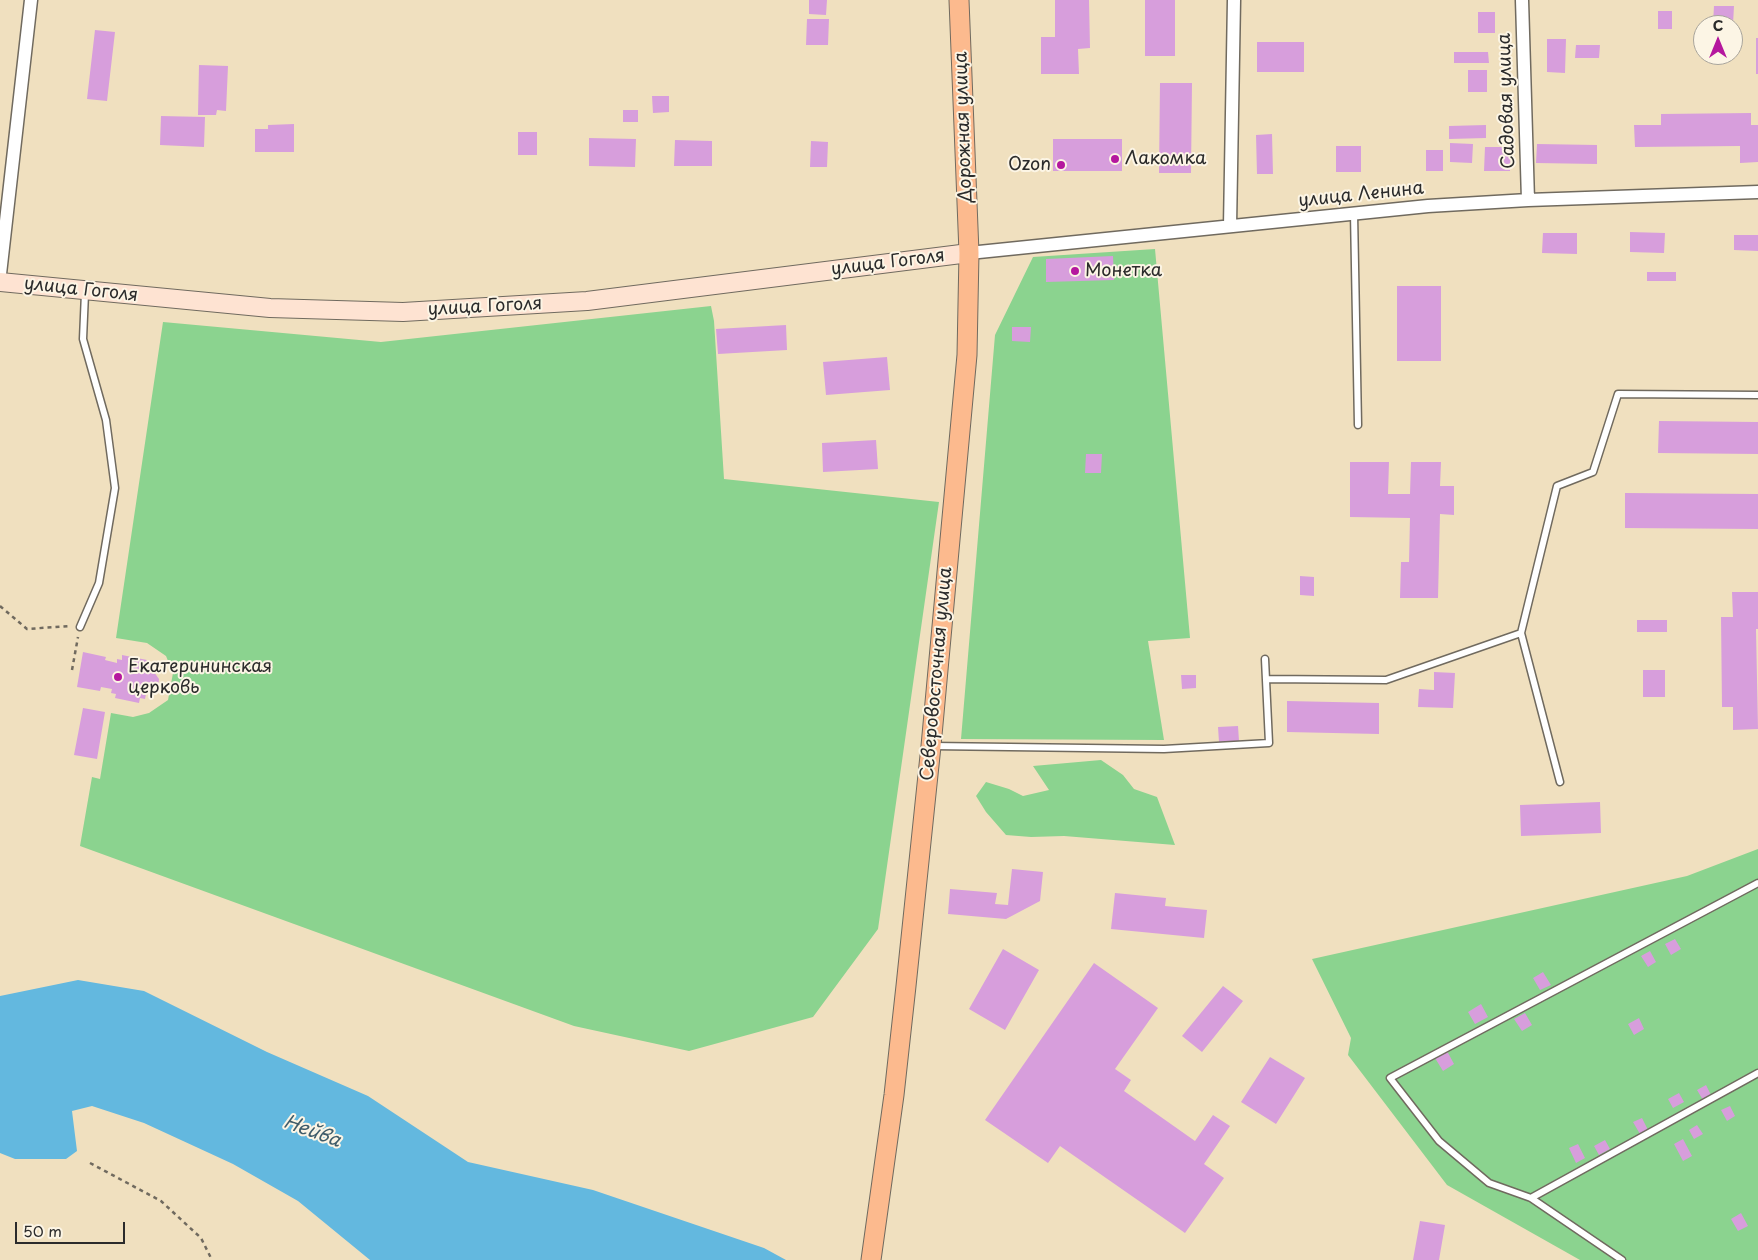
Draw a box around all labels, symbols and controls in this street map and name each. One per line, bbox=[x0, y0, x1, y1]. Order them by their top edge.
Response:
north arrow bbox=[1693, 15, 1743, 65]
text: С bbox=[1713, 15, 1723, 36]
street label: Садовая улица bbox=[1494, 33, 1520, 169]
street label: Дорожная улица bbox=[951, 51, 977, 203]
place label: Лакомка bbox=[1125, 148, 1206, 170]
marker: Лакомка bbox=[1109, 153, 1121, 165]
place label: Ozon bbox=[1008, 154, 1051, 176]
marker: Ozon bbox=[1055, 159, 1067, 171]
street label: улица Ленина bbox=[1297, 178, 1425, 212]
street label: улица Гоголя bbox=[830, 245, 946, 281]
place label: Монетка bbox=[1085, 260, 1162, 282]
marker: Монетка bbox=[1069, 265, 1081, 277]
street label: улица Гоголя bbox=[23, 273, 139, 307]
street label: улица Гоголя bbox=[427, 293, 543, 321]
street label: Северовосточная улица bbox=[917, 566, 957, 782]
place label: Екатерининская церковь bbox=[128, 656, 272, 699]
marker: Екатерининская церковь bbox=[112, 671, 124, 683]
water label: Нейва bbox=[280, 1111, 344, 1153]
scale bar bbox=[18, 1212, 128, 1244]
text: 50 m bbox=[23, 1219, 62, 1242]

